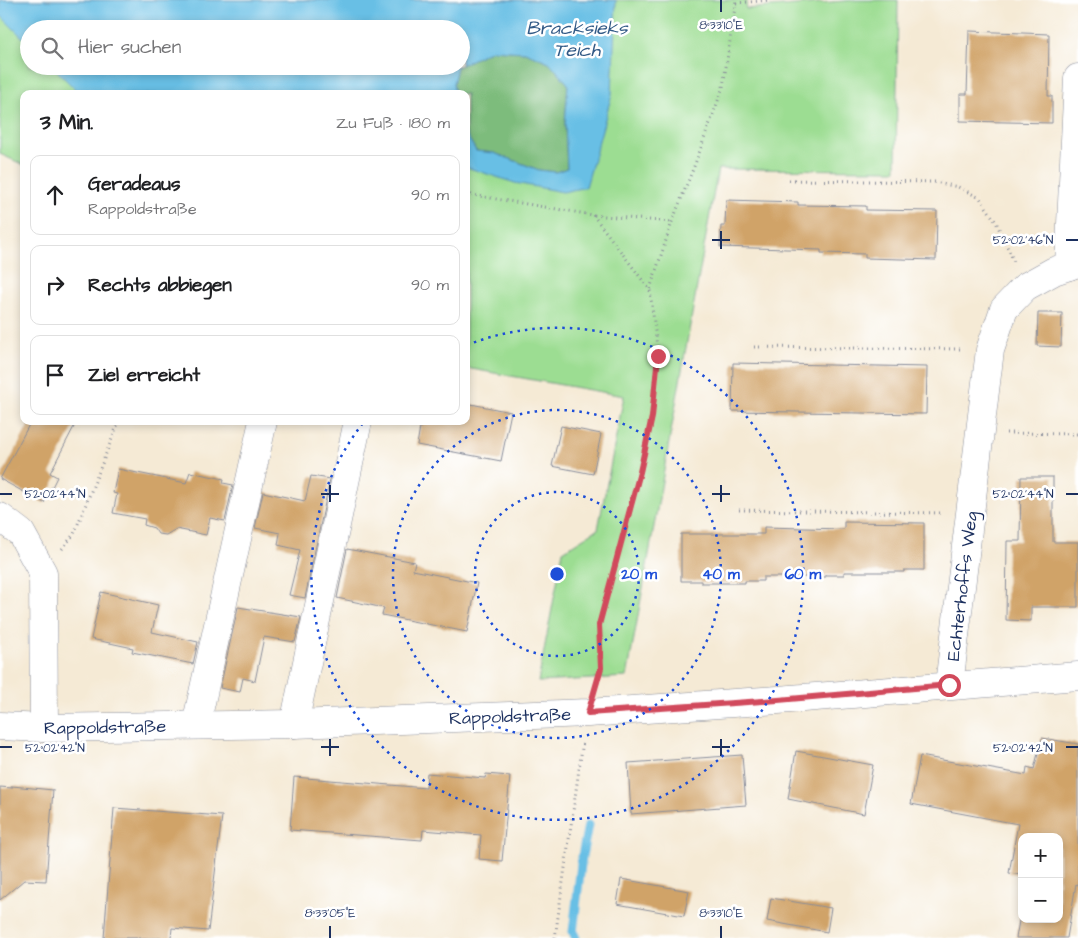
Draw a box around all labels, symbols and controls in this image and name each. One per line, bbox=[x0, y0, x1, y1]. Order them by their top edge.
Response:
water label: Bracksieks Teich bbox=[526, 15, 629, 64]
text: 8°33'10"E bbox=[699, 17, 743, 34]
search box bbox=[20, 20, 470, 75]
icon: search bbox=[38, 34, 66, 62]
text: Hier suchen bbox=[78, 34, 181, 61]
text: 3 Min. bbox=[40, 108, 93, 137]
text: Zu Fuß · 180 m bbox=[336, 112, 450, 134]
text: Geradeaus bbox=[88, 171, 180, 198]
icon: ahead bbox=[41, 181, 69, 209]
text: 90 m bbox=[411, 184, 449, 206]
text: Rappoldstraße bbox=[88, 198, 197, 220]
text: 52°02'46"N bbox=[993, 232, 1054, 249]
icon: right bbox=[41, 271, 69, 299]
text: Rechts abbiegen bbox=[88, 272, 232, 299]
text: 90 m bbox=[411, 274, 449, 296]
route end bbox=[647, 345, 670, 368]
icon: arrive bbox=[41, 361, 69, 389]
text: Ziel erreicht bbox=[88, 362, 200, 389]
text: 52°02'44"N bbox=[24, 486, 86, 503]
text: 52°02'44"N bbox=[992, 486, 1054, 503]
street label: Echterhoffs Weg bbox=[941, 510, 985, 662]
text: 20 m bbox=[620, 564, 657, 585]
text: 40 m bbox=[702, 564, 740, 585]
text: 60 m bbox=[785, 564, 822, 585]
centre of rings bbox=[548, 565, 566, 583]
route start bbox=[938, 674, 961, 697]
street label: Rappoldstraße bbox=[449, 702, 572, 731]
street label: Rappoldstraße bbox=[44, 714, 167, 741]
text: 52°02'42"N bbox=[25, 740, 85, 757]
text: 52°02'42"N bbox=[993, 740, 1053, 757]
map controls bbox=[1018, 833, 1063, 923]
button: + bbox=[1018, 833, 1063, 878]
button: − bbox=[1018, 878, 1063, 923]
text: 8°33'05"E bbox=[305, 905, 355, 922]
text: 8°33'10"E bbox=[699, 905, 743, 922]

